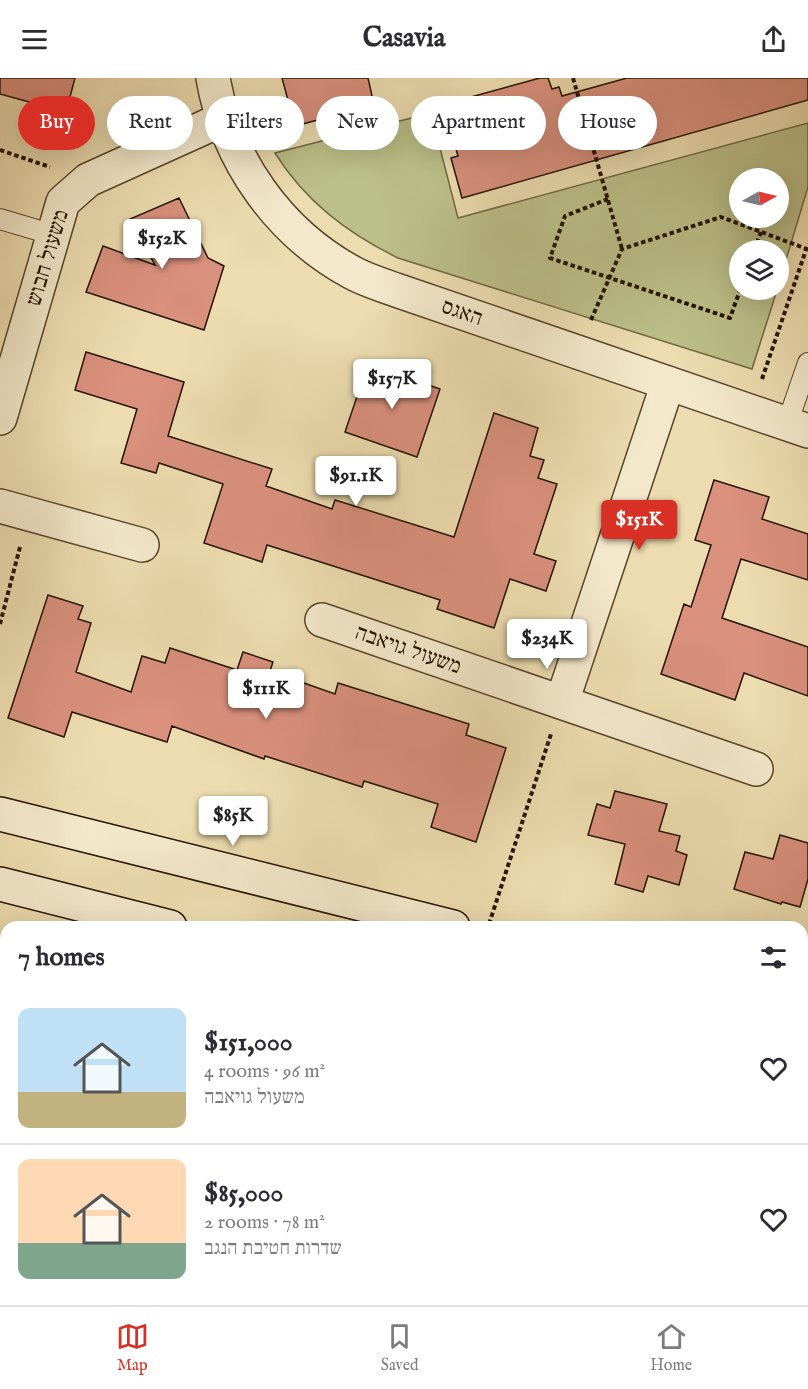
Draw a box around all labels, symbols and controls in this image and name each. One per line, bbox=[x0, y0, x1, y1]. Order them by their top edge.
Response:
text: Casavia bbox=[363, 22, 445, 56]
icon: menu bbox=[18, 23, 51, 56]
icon: share bbox=[757, 23, 790, 56]
chip: Buy bbox=[18, 96, 95, 150]
chip: Rent bbox=[107, 96, 193, 150]
chip: Filters bbox=[205, 96, 304, 150]
chip: New bbox=[316, 96, 399, 150]
chip: Apartment bbox=[411, 96, 546, 150]
chip: House bbox=[558, 96, 657, 150]
north arrow bbox=[729, 168, 789, 228]
map controls bbox=[729, 168, 789, 300]
street label: משעול חבוש bbox=[20, 206, 76, 310]
pin: $152K bbox=[120, 219, 204, 270]
text: $152K bbox=[137, 226, 187, 251]
button: layers bbox=[729, 240, 789, 300]
street label: האגס bbox=[438, 293, 486, 333]
pin: $157K bbox=[350, 359, 434, 410]
text: $157K bbox=[367, 366, 417, 391]
pin: $91.1K bbox=[307, 456, 405, 507]
text: $91.1K bbox=[329, 463, 383, 488]
pin: $151K bbox=[597, 500, 681, 551]
text: $151K bbox=[615, 507, 663, 532]
street label: משעול גויאבה bbox=[351, 619, 465, 681]
pin: $234K bbox=[505, 619, 589, 670]
text: $234K bbox=[521, 626, 573, 651]
pin: $111K bbox=[224, 669, 308, 720]
text: $111K bbox=[242, 676, 290, 701]
pin: $85K bbox=[197, 796, 269, 847]
text: $85K bbox=[213, 803, 253, 828]
text: 7 homes bbox=[18, 941, 105, 974]
icon: filters bbox=[757, 941, 790, 974]
text: $151,000 bbox=[204, 1026, 292, 1059]
icon: home bbox=[66, 1032, 138, 1104]
icon: heart bbox=[757, 1052, 790, 1085]
text: 4 rooms · 96 m² bbox=[204, 1059, 325, 1084]
text: משעול גויאבה bbox=[204, 1085, 305, 1110]
text: $85,000 bbox=[204, 1177, 283, 1210]
icon: home bbox=[66, 1183, 138, 1255]
icon: heart bbox=[757, 1203, 790, 1236]
text: 2 rooms · 78 m² bbox=[204, 1210, 325, 1235]
text: שדרות חטיבת הנגב bbox=[204, 1236, 342, 1261]
tab: Map bbox=[116, 1320, 149, 1376]
tab: Saved bbox=[381, 1320, 419, 1376]
tab: Home bbox=[650, 1320, 692, 1376]

